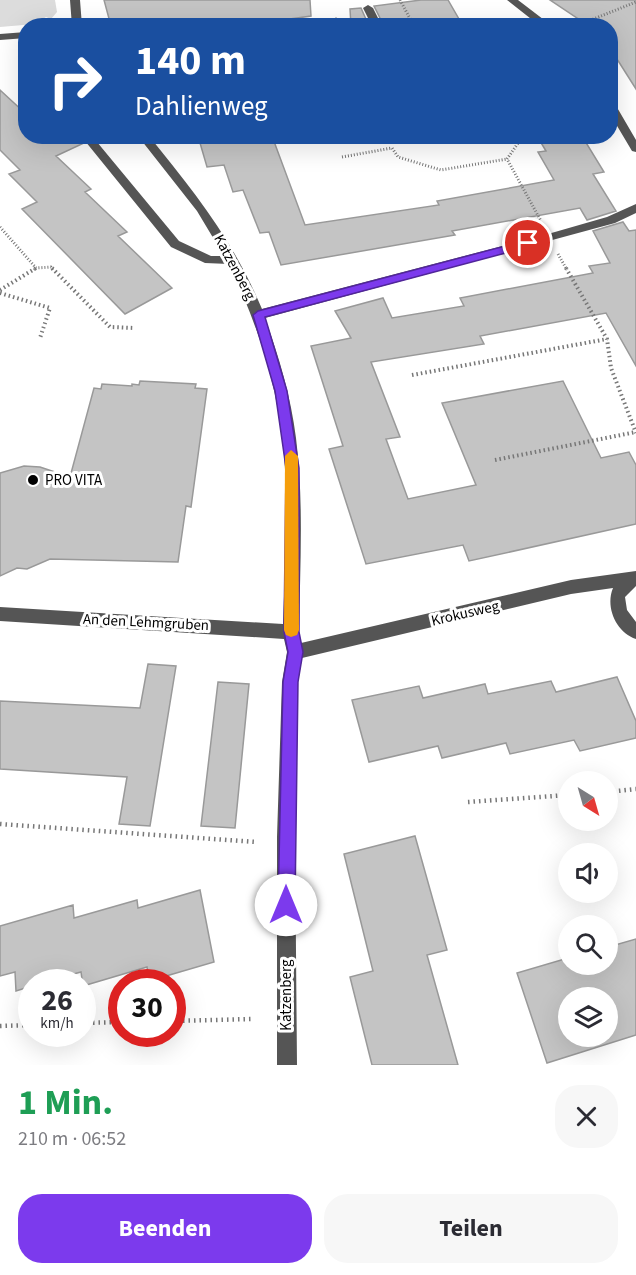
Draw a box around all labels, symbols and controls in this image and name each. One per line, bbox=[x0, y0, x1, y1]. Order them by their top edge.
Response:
text: 140 m bbox=[135, 31, 246, 91]
icon: right bbox=[36, 42, 114, 120]
text: Dahlienweg bbox=[135, 87, 268, 126]
pin bbox=[502, 217, 553, 268]
icon: arrive bbox=[511, 226, 544, 259]
street label: Katzenberg bbox=[209, 231, 261, 304]
place label: PRO VITA bbox=[45, 470, 103, 491]
marker: PRO VITA bbox=[26, 473, 40, 487]
street label: Krokusweg bbox=[429, 595, 502, 631]
street label: An den Lehmgruben bbox=[82, 609, 210, 636]
north arrow bbox=[558, 771, 618, 831]
map controls bbox=[558, 771, 618, 1047]
button: sound bbox=[558, 843, 618, 903]
position arrow bbox=[254, 873, 318, 937]
button: search bbox=[558, 915, 618, 975]
street label: Katzenberg bbox=[276, 959, 297, 1031]
speed limit sign: 30 bbox=[108, 969, 186, 1047]
text: 26 bbox=[41, 979, 73, 1022]
button: layers bbox=[558, 987, 618, 1047]
text: km/h bbox=[40, 1013, 74, 1034]
text: 1 Min. bbox=[18, 1077, 113, 1128]
button: close bbox=[555, 1085, 618, 1148]
text: 210 m · 06:52 bbox=[18, 1125, 126, 1153]
button: Beenden bbox=[18, 1194, 312, 1263]
button: Teilen bbox=[324, 1194, 618, 1263]

